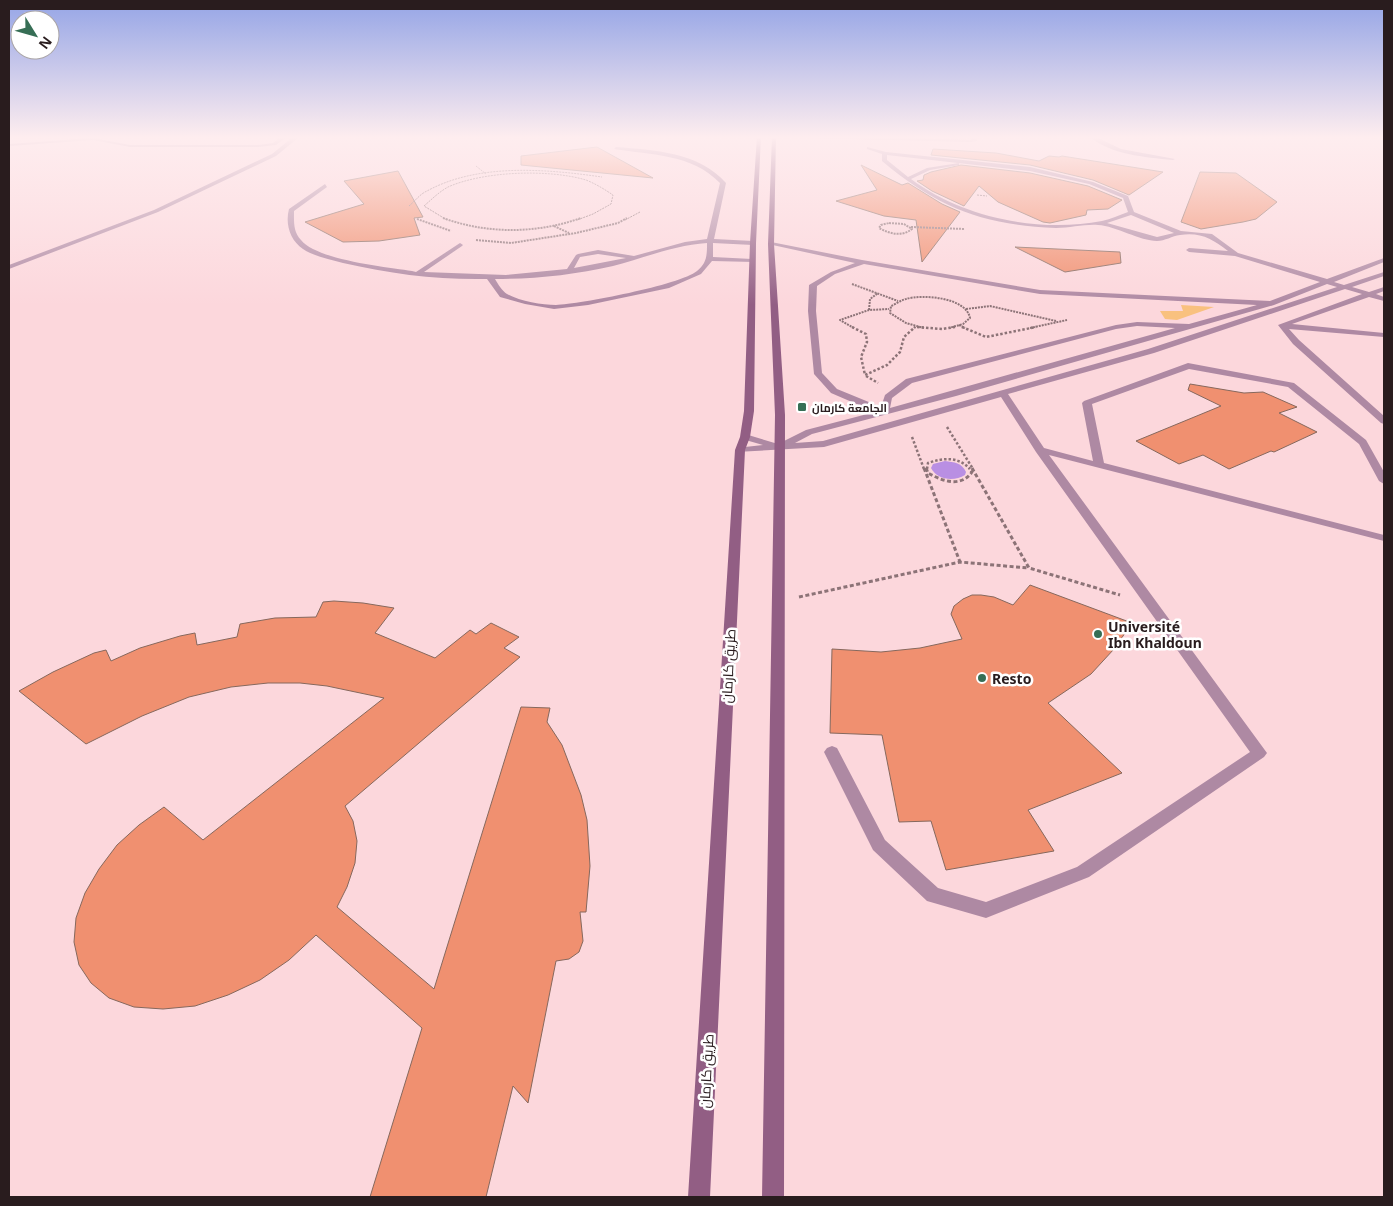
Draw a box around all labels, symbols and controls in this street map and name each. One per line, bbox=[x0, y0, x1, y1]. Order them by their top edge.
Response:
north arrow bbox=[10, 10, 60, 60]
text: N bbox=[35, 33, 57, 53]
place label: الجامعة كارمان bbox=[812, 400, 887, 415]
marker: الجامعة كارمان bbox=[796, 401, 808, 413]
place label: Université Ibn Khaldoun bbox=[1108, 617, 1202, 652]
street label: طريق كارمان bbox=[717, 628, 739, 704]
marker: Université Ibn Khaldoun bbox=[1092, 628, 1104, 640]
place label: Resto bbox=[992, 669, 1032, 688]
marker: Resto bbox=[976, 672, 988, 684]
street label: طريق كارمان bbox=[695, 1033, 717, 1109]

